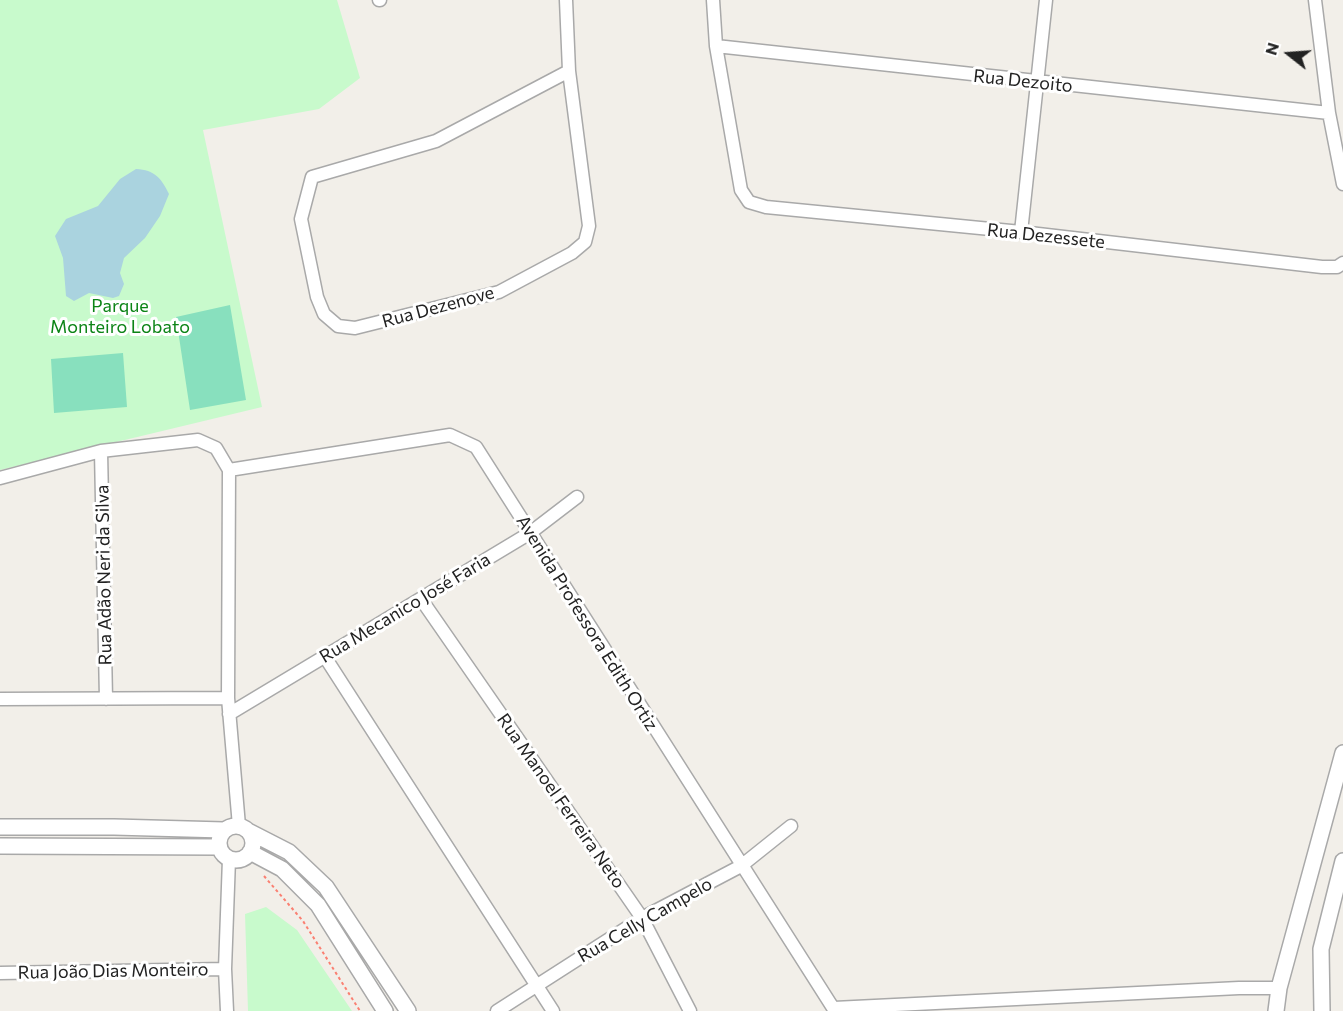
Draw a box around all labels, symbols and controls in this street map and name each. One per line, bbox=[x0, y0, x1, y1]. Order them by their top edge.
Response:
north arrow bbox=[1259, 24, 1319, 84]
text: N bbox=[1260, 40, 1282, 57]
street label: Rua Dezoito bbox=[972, 65, 1074, 97]
street label: Rua Dezessete bbox=[986, 219, 1106, 253]
street label: Rua Dezenove bbox=[380, 282, 496, 332]
park label: Parque Monteiro Lobato bbox=[50, 295, 190, 338]
street label: Rua Adão Neri da Silva bbox=[92, 485, 116, 665]
street label: Avenida Professora Edith Ortiz bbox=[512, 511, 662, 735]
street label: Rua Mecanico José Faria bbox=[316, 548, 494, 668]
street label: Rua Manoel Ferreira Neto bbox=[492, 709, 630, 893]
street label: Rua Celly Campelo bbox=[574, 873, 716, 967]
street label: Rua João Dias Monteiro bbox=[18, 959, 208, 983]

